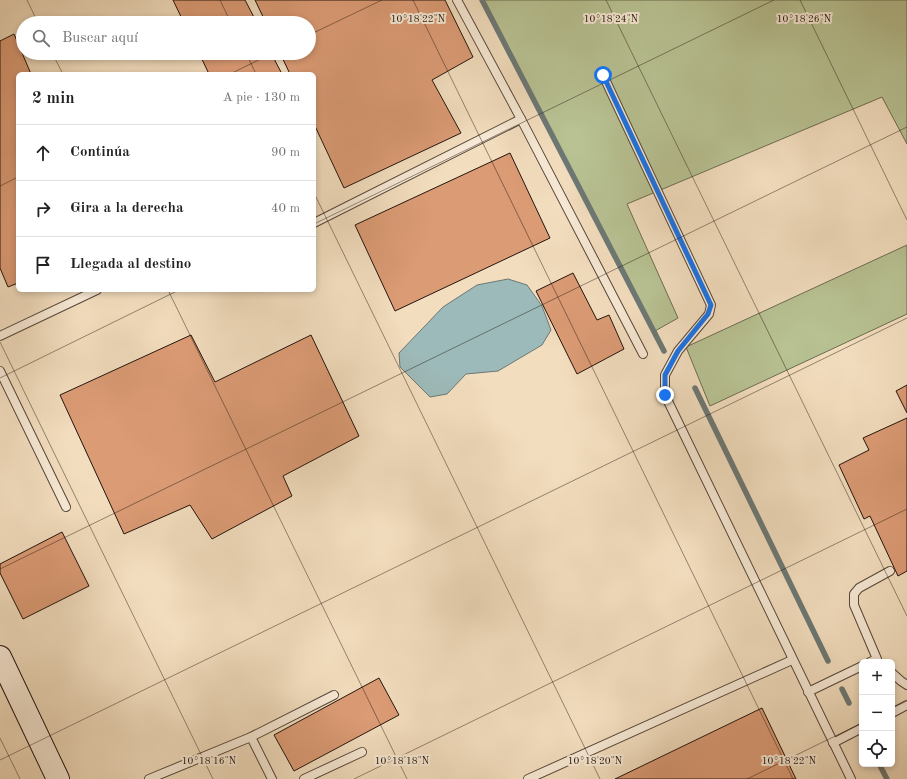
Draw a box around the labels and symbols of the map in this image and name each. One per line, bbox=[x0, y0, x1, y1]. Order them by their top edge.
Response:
text: 10°18'22"N bbox=[391, 14, 446, 24]
text: 10°18'24"N bbox=[584, 14, 639, 24]
text: 10°18'26"N bbox=[777, 14, 832, 24]
route start bbox=[594, 66, 612, 84]
route end bbox=[656, 386, 674, 404]
text: 10°18'16"N bbox=[182, 756, 237, 766]
text: 10°18'18"N bbox=[375, 756, 430, 766]
text: 10°18'20"N bbox=[568, 756, 623, 766]
text: 10°18'22"N bbox=[762, 756, 817, 766]

